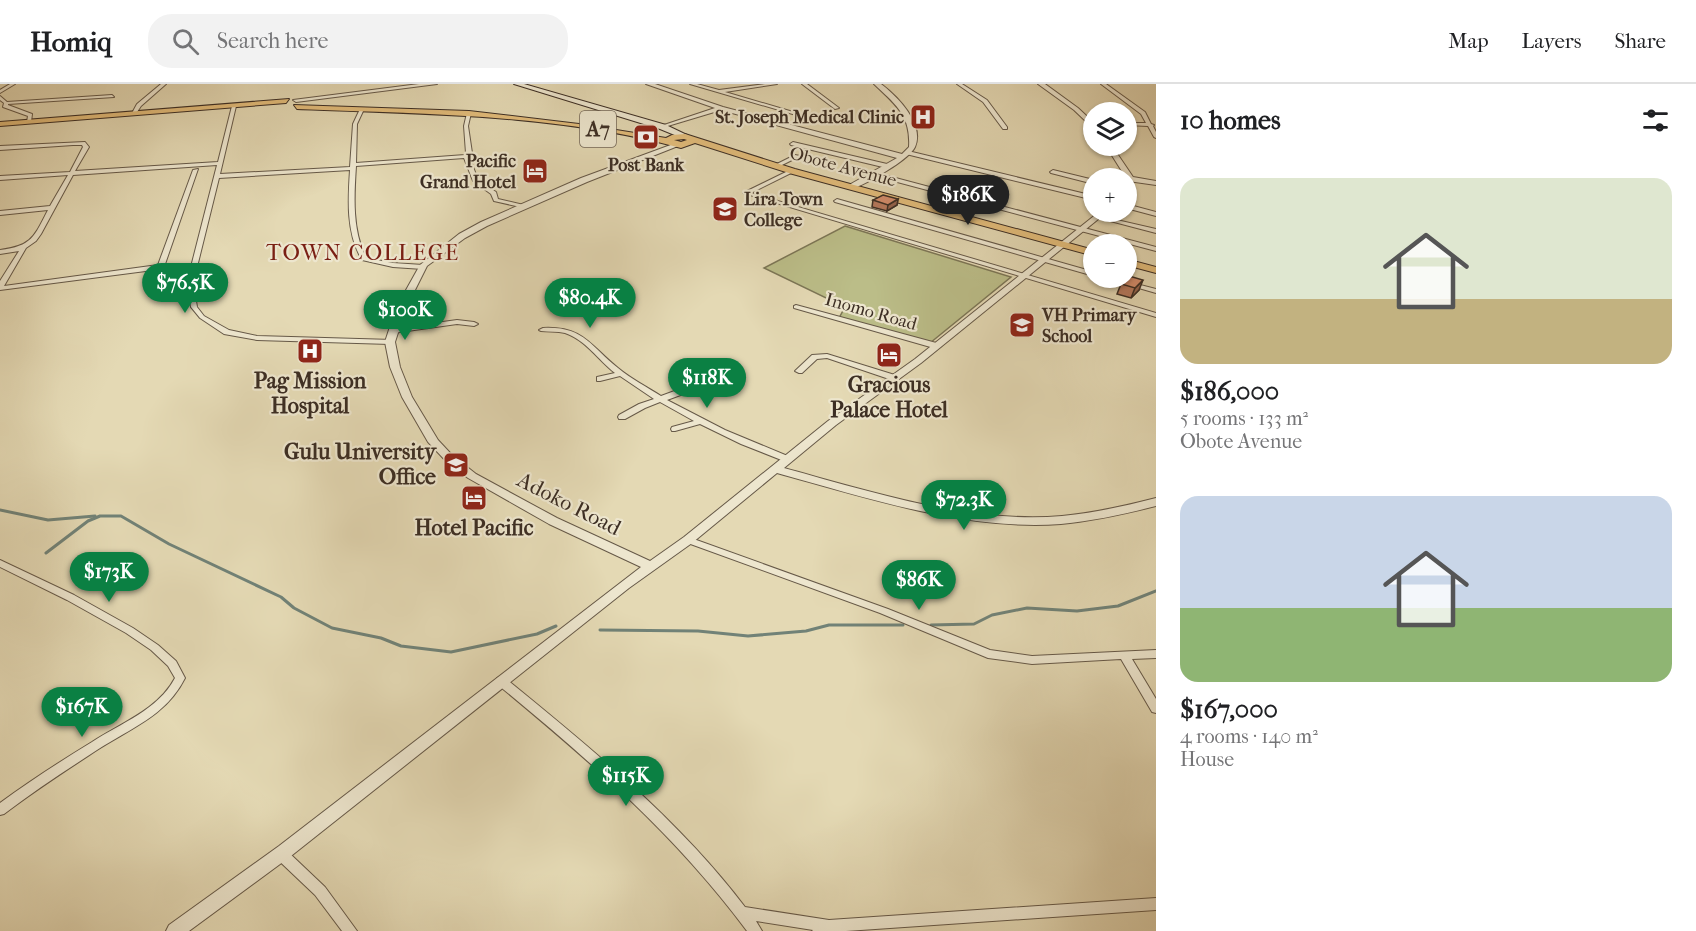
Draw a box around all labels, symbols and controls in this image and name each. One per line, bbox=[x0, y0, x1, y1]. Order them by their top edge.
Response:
search box bbox=[148, 14, 568, 68]
text: Homiq bbox=[30, 25, 112, 58]
icon: search bbox=[169, 25, 202, 58]
text: Search here bbox=[217, 28, 328, 54]
text: Map bbox=[1448, 29, 1489, 53]
text: Layers bbox=[1522, 29, 1581, 53]
text: Share bbox=[1614, 29, 1666, 53]
hospital icon: St. Joseph Medical Clinic bbox=[908, 102, 938, 132]
map controls bbox=[1083, 102, 1137, 288]
button: layers bbox=[1083, 102, 1137, 156]
icon: filters bbox=[1639, 104, 1672, 137]
text: 10 homes bbox=[1180, 105, 1281, 136]
place label: St. Joseph Medical Clinic bbox=[715, 107, 904, 128]
road number: A7 bbox=[580, 111, 616, 147]
bank icon: Post Bank bbox=[631, 122, 661, 152]
street label: Obote Avenue bbox=[787, 143, 899, 191]
place label: Pacific Grand Hotel bbox=[420, 151, 517, 193]
place label: Post Bank bbox=[608, 155, 685, 176]
hotel icon: Pacific Grand Hotel bbox=[520, 156, 550, 186]
button: + bbox=[1083, 168, 1137, 222]
pin: $186K bbox=[926, 175, 1010, 226]
text: $186K bbox=[941, 183, 995, 206]
place label: Lira Town College bbox=[744, 189, 824, 231]
school or university icon: Lira Town College bbox=[710, 194, 740, 224]
icon: home bbox=[1372, 217, 1480, 325]
button: − bbox=[1083, 234, 1137, 288]
district label: TOWN COLLEGE bbox=[266, 240, 460, 266]
pin: $76.5K bbox=[136, 263, 234, 314]
text: $76.5K bbox=[156, 271, 214, 294]
pin: $80.4K bbox=[541, 278, 639, 329]
text: $80.4K bbox=[559, 286, 621, 309]
street label: Inomo Road bbox=[823, 289, 919, 335]
pin: $100K bbox=[363, 290, 447, 341]
text: $100K bbox=[378, 298, 432, 321]
place label: VH Primary School bbox=[1041, 305, 1138, 347]
school or university icon: VH Primary School bbox=[1007, 310, 1037, 340]
hospital icon: Pag Mission Hospital bbox=[295, 336, 325, 366]
hotel icon: Gracious Palace Hotel bbox=[874, 340, 904, 370]
pin: $118K bbox=[665, 358, 749, 409]
text: $118K bbox=[682, 366, 732, 389]
place label: Pag Mission Hospital bbox=[254, 368, 367, 419]
place label: Gracious Palace Hotel bbox=[830, 372, 949, 423]
text: $186,000 bbox=[1180, 376, 1279, 407]
text: 5 rooms · 133 m² bbox=[1180, 407, 1308, 430]
text: Obote Avenue bbox=[1180, 430, 1302, 453]
place label: Gulu University Office bbox=[284, 439, 437, 490]
school or university icon: Gulu University Office bbox=[441, 450, 471, 480]
street label: Adoko Road bbox=[512, 466, 626, 542]
pin: $72.3K bbox=[915, 480, 1013, 531]
hotel icon: Hotel Pacific bbox=[459, 483, 489, 513]
text: $72.3K bbox=[935, 488, 993, 511]
place label: Hotel Pacific bbox=[414, 515, 534, 541]
icon: home bbox=[1372, 535, 1480, 643]
pin: $173K bbox=[67, 552, 151, 603]
text: $173K bbox=[84, 560, 134, 583]
pin: $86K bbox=[883, 560, 955, 611]
text: $86K bbox=[896, 568, 942, 591]
pin: $167K bbox=[40, 687, 124, 738]
text: $167,000 bbox=[1180, 694, 1278, 725]
text: $167K bbox=[56, 695, 108, 718]
text: 4 rooms · 140 m² bbox=[1180, 725, 1318, 748]
text: House bbox=[1180, 748, 1234, 771]
pin: $115K bbox=[584, 756, 668, 807]
text: $115K bbox=[602, 764, 650, 787]

